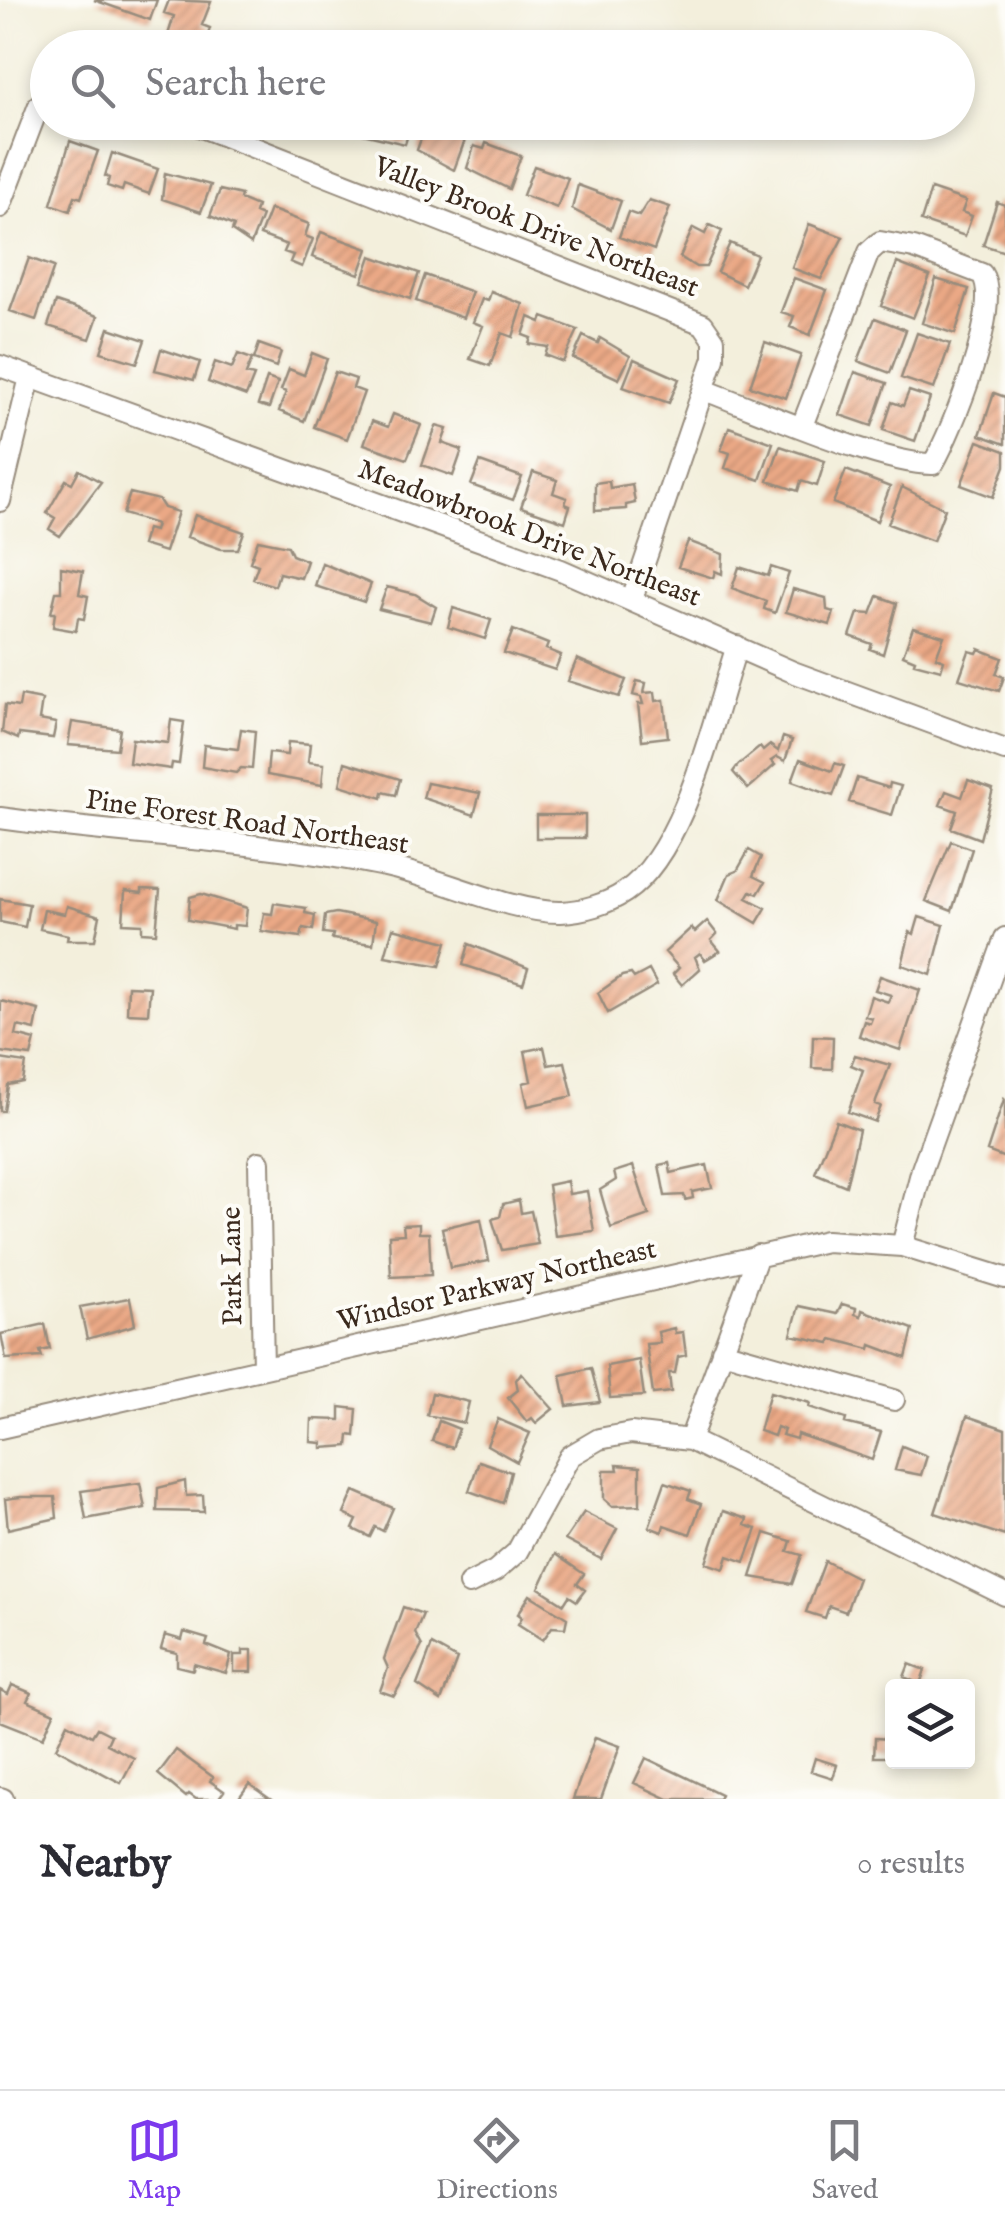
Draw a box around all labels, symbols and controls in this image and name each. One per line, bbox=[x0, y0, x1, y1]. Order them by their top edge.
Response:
search box bbox=[30, 30, 975, 140]
icon: search bbox=[65, 58, 120, 113]
text: Search here bbox=[145, 61, 326, 109]
street label: Valley Brook Drive Northeast bbox=[368, 149, 704, 306]
street label: Meadowbrook Drive Northeast bbox=[353, 452, 706, 616]
street label: Pine Forest Road Northeast bbox=[83, 783, 411, 863]
street label: Park Lane bbox=[214, 1206, 252, 1326]
street label: Windsor Parkway Northeast bbox=[334, 1232, 660, 1340]
map controls bbox=[885, 1679, 975, 1769]
button: layers bbox=[885, 1679, 975, 1769]
text: Nearby bbox=[40, 1838, 171, 1891]
text: 0 results bbox=[857, 1844, 965, 1885]
tab: Map bbox=[127, 2113, 182, 2208]
tab: Directions bbox=[436, 2113, 558, 2208]
tab: Saved bbox=[812, 2113, 878, 2208]

